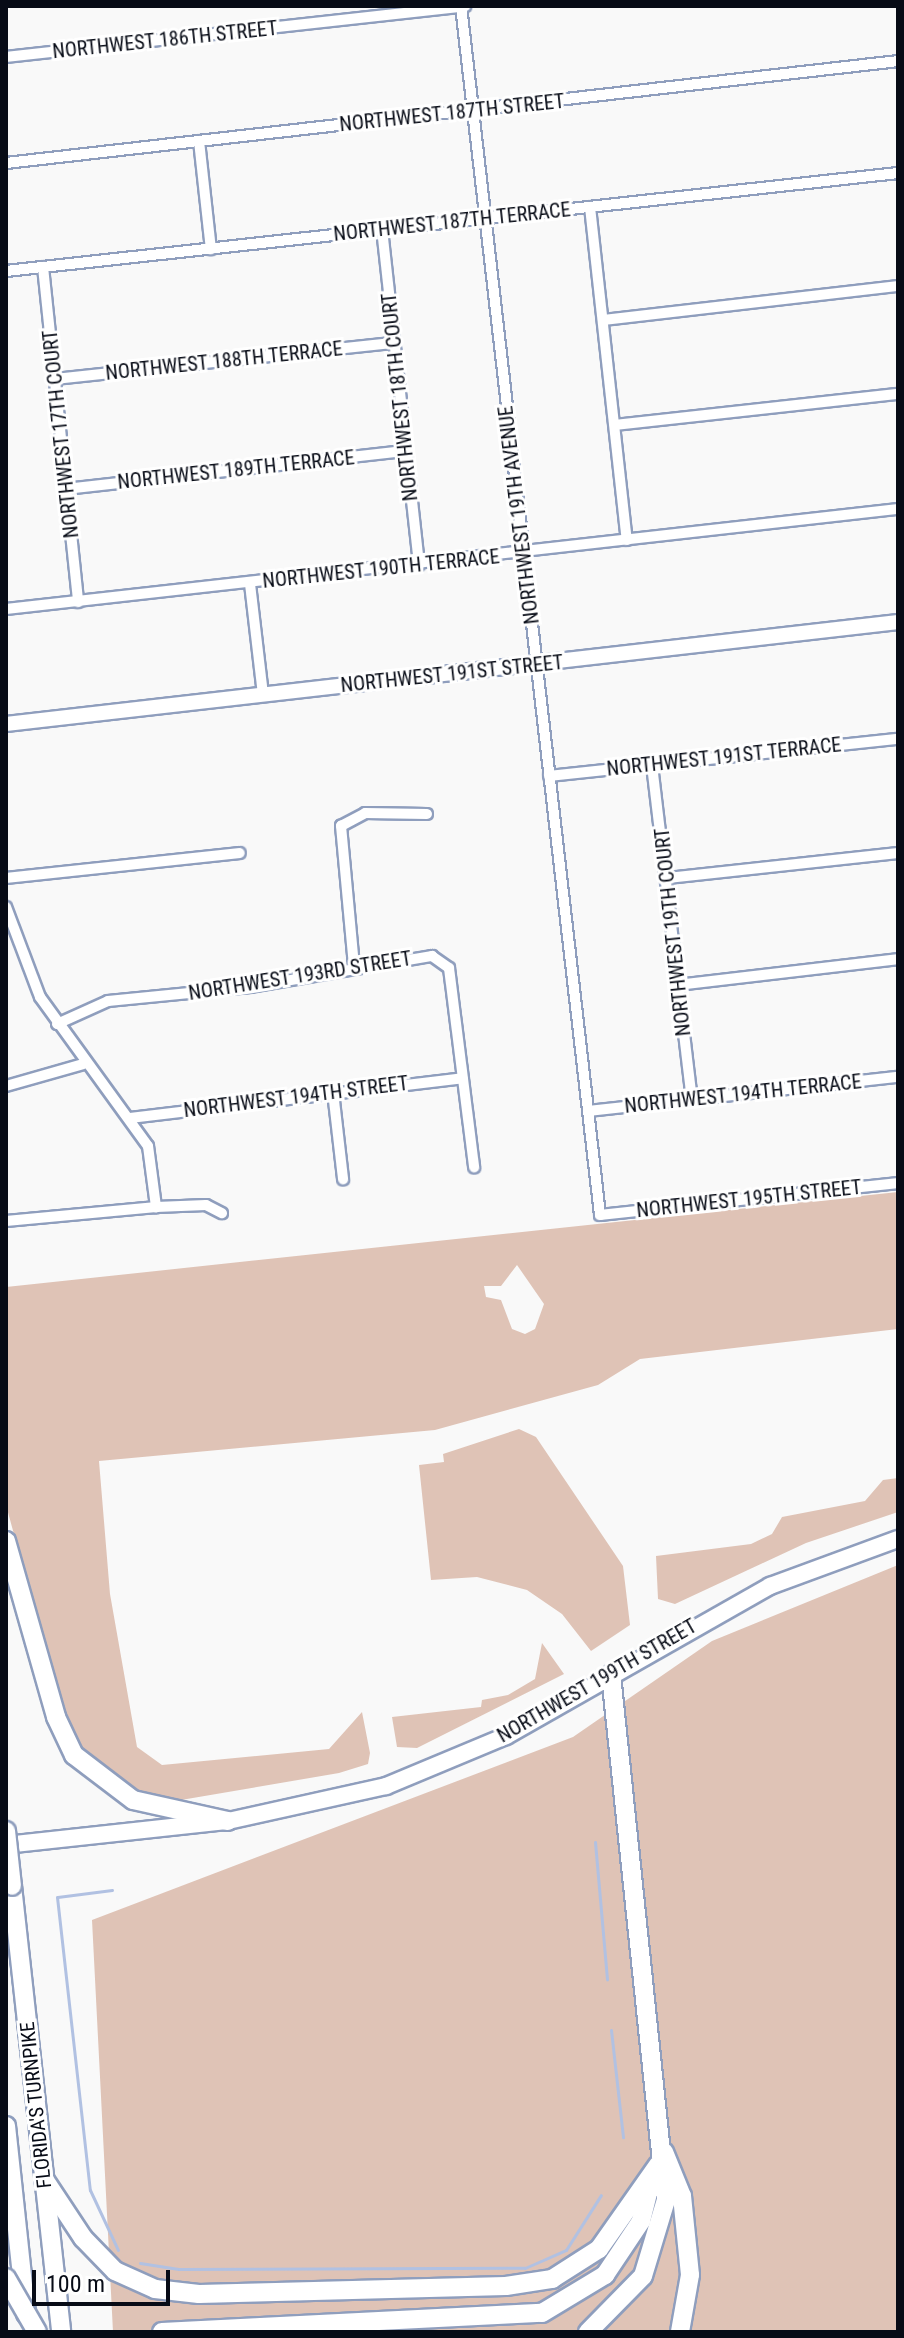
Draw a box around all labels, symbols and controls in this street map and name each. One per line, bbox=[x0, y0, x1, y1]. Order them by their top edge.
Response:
street label: NORTHWEST 186TH STREET bbox=[51, 16, 279, 64]
street label: NORTHWEST 187TH STREET bbox=[338, 89, 566, 137]
street label: NORTHWEST 187TH TERRACE bbox=[332, 198, 572, 246]
street label: NORTHWEST 18TH COURT bbox=[377, 292, 423, 502]
street label: NORTHWEST 17TH COURT bbox=[38, 329, 84, 539]
street label: NORTHWEST 188TH TERRACE bbox=[104, 337, 344, 385]
street label: NORTHWEST 19TH AVENUE bbox=[494, 404, 544, 626]
street label: NORTHWEST 189TH TERRACE bbox=[116, 446, 356, 494]
street label: NORTHWEST 190TH TERRACE bbox=[261, 545, 501, 593]
street label: NORTHWEST 191ST STREET bbox=[339, 650, 565, 698]
street label: NORTHWEST 191ST TERRACE bbox=[605, 733, 843, 781]
street label: NORTHWEST 19TH COURT bbox=[650, 827, 696, 1037]
street label: NORTHWEST 193RD STREET bbox=[187, 946, 413, 1006]
street label: NORTHWEST 194TH TERRACE bbox=[623, 1070, 863, 1118]
street label: NORTHWEST 194TH STREET bbox=[182, 1071, 410, 1123]
street label: NORTHWEST 195TH STREET bbox=[635, 1175, 863, 1223]
street label: NORTHWEST 199TH STREET bbox=[493, 1614, 701, 1748]
street label: FLORIDA'S TURNPIKE bbox=[15, 2020, 57, 2190]
scale bar bbox=[36, 2254, 174, 2304]
text: 100 m bbox=[46, 2270, 105, 2298]

